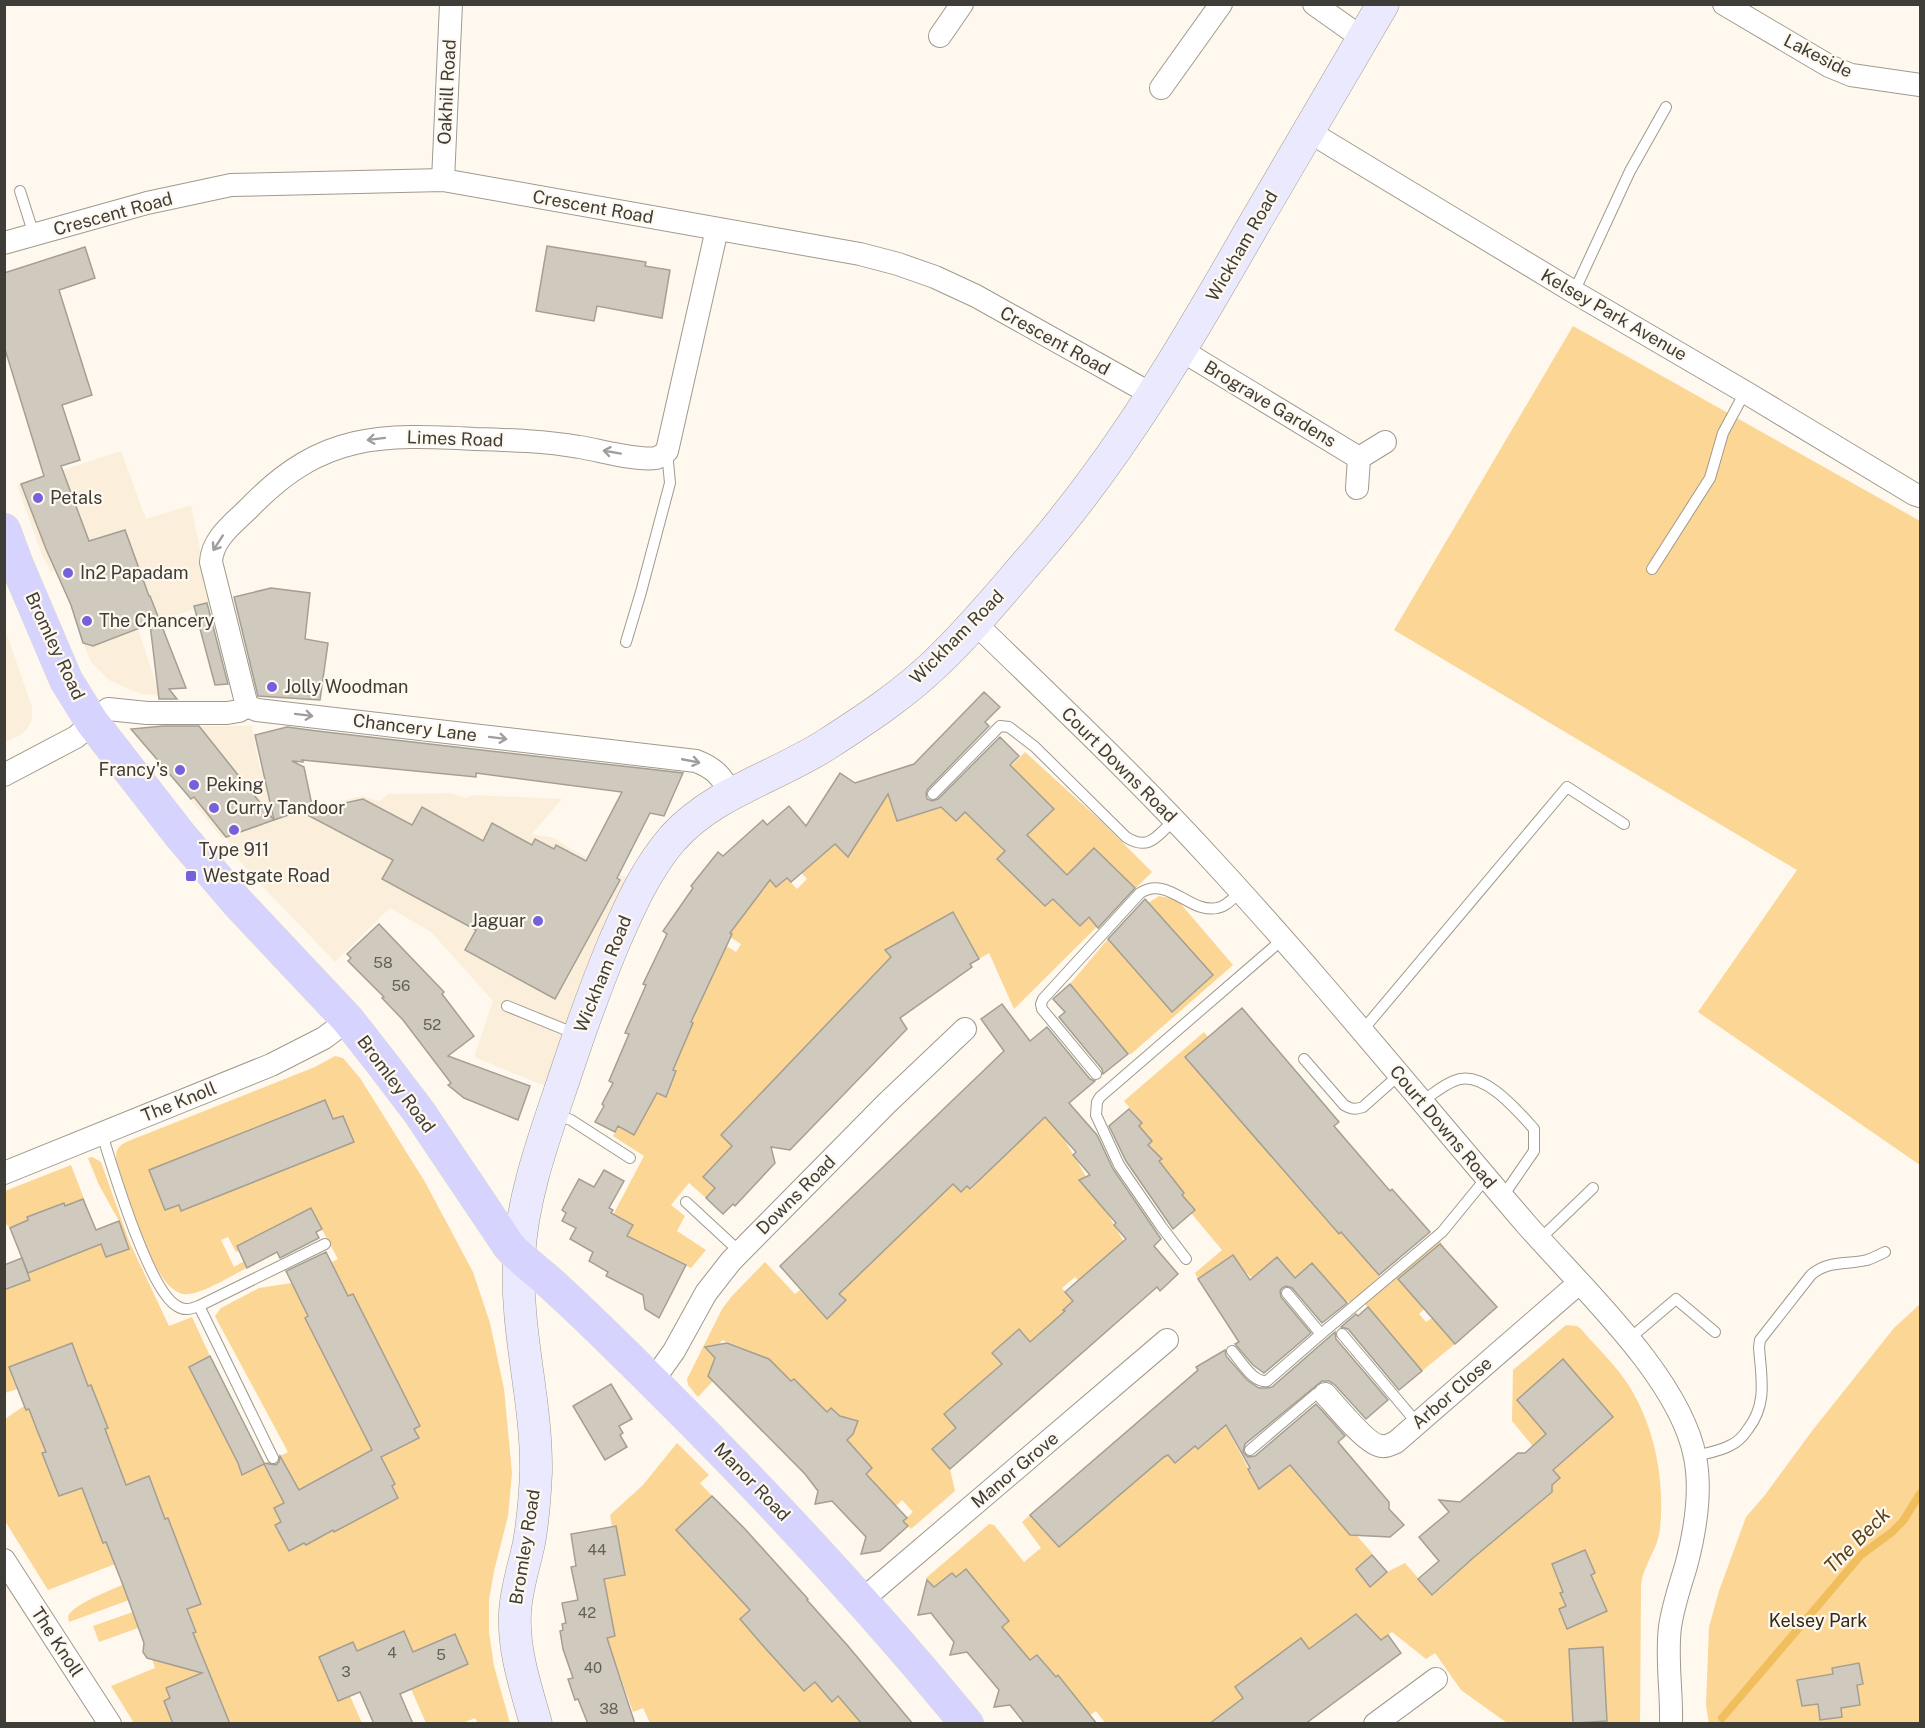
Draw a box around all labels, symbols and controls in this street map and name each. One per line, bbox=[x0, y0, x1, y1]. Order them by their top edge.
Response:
street label: Lakeside bbox=[1780, 29, 1856, 82]
street label: Oakhill Road bbox=[433, 39, 460, 145]
street label: Crescent Road bbox=[531, 186, 655, 227]
street label: Wickham Road bbox=[1201, 187, 1282, 305]
street label: Crescent Road bbox=[51, 188, 175, 240]
street label: Kelsey Park Avenue bbox=[1538, 264, 1691, 365]
street label: Crescent Road bbox=[997, 302, 1114, 379]
street label: Brograve Gardens bbox=[1200, 356, 1340, 451]
street label: Limes Road bbox=[406, 426, 504, 451]
one-way arrow bbox=[366, 434, 386, 445]
one-way arrow bbox=[602, 447, 622, 458]
place label: Petals bbox=[50, 487, 102, 508]
marker: Petals bbox=[31, 491, 45, 505]
one-way arrow bbox=[212, 534, 224, 550]
place label: In2 Papadam bbox=[80, 562, 189, 583]
marker: In2 Papadam bbox=[61, 566, 75, 580]
street label: Wickham Road bbox=[905, 585, 1008, 688]
street label: Bromley Road bbox=[21, 589, 90, 703]
place label: The Chancery bbox=[99, 610, 215, 631]
marker: The Chancery bbox=[80, 614, 94, 628]
place label: Jolly Woodman bbox=[284, 676, 408, 697]
marker: Jolly Woodman bbox=[265, 680, 279, 694]
street label: Court Downs Road bbox=[1057, 703, 1181, 827]
street label: Chancery Lane bbox=[352, 709, 478, 746]
one-way arrow bbox=[294, 710, 313, 721]
one-way arrow bbox=[487, 733, 507, 744]
one-way arrow bbox=[681, 756, 700, 767]
place label: Francy's bbox=[99, 759, 168, 780]
marker: Francy's bbox=[173, 763, 187, 777]
place label: Peking bbox=[206, 774, 264, 795]
marker: Peking bbox=[187, 778, 201, 792]
place label: Curry Tandoor bbox=[226, 797, 345, 818]
marker: Curry Tandoor bbox=[207, 801, 221, 815]
marker: Type 911 bbox=[227, 823, 241, 837]
place label: Type 911 bbox=[199, 839, 269, 860]
place label: Westgate Road bbox=[203, 865, 330, 886]
marker: Westgate Road bbox=[184, 869, 198, 883]
place label: Jaguar bbox=[471, 910, 526, 931]
street label: Wickham Road bbox=[570, 912, 636, 1035]
marker: Jaguar bbox=[531, 914, 545, 928]
house number: 58 bbox=[373, 954, 393, 971]
house number: 56 bbox=[392, 977, 410, 994]
house number: 52 bbox=[423, 1016, 441, 1033]
street label: Bromley Road bbox=[353, 1031, 440, 1136]
street label: Court Downs Road bbox=[1386, 1061, 1501, 1192]
street label: The Knoll bbox=[138, 1077, 219, 1126]
street label: Downs Road bbox=[752, 1151, 839, 1238]
street label: Arbor Close bbox=[1407, 1352, 1496, 1433]
street label: Manor Grove bbox=[967, 1427, 1062, 1512]
street label: Manor Road bbox=[710, 1438, 795, 1525]
street label: Bromley Road bbox=[505, 1488, 544, 1606]
water label: The Beck bbox=[1819, 1502, 1895, 1578]
house number: 44 bbox=[588, 1541, 606, 1558]
street label: The Knoll bbox=[27, 1603, 88, 1681]
house number: 42 bbox=[578, 1604, 596, 1621]
park label: Kelsey Park bbox=[1769, 1610, 1867, 1631]
house number: 4 bbox=[387, 1644, 397, 1661]
house number: 5 bbox=[436, 1646, 446, 1663]
house number: 40 bbox=[584, 1659, 602, 1676]
house number: 3 bbox=[341, 1663, 351, 1680]
house number: 38 bbox=[599, 1700, 619, 1717]

